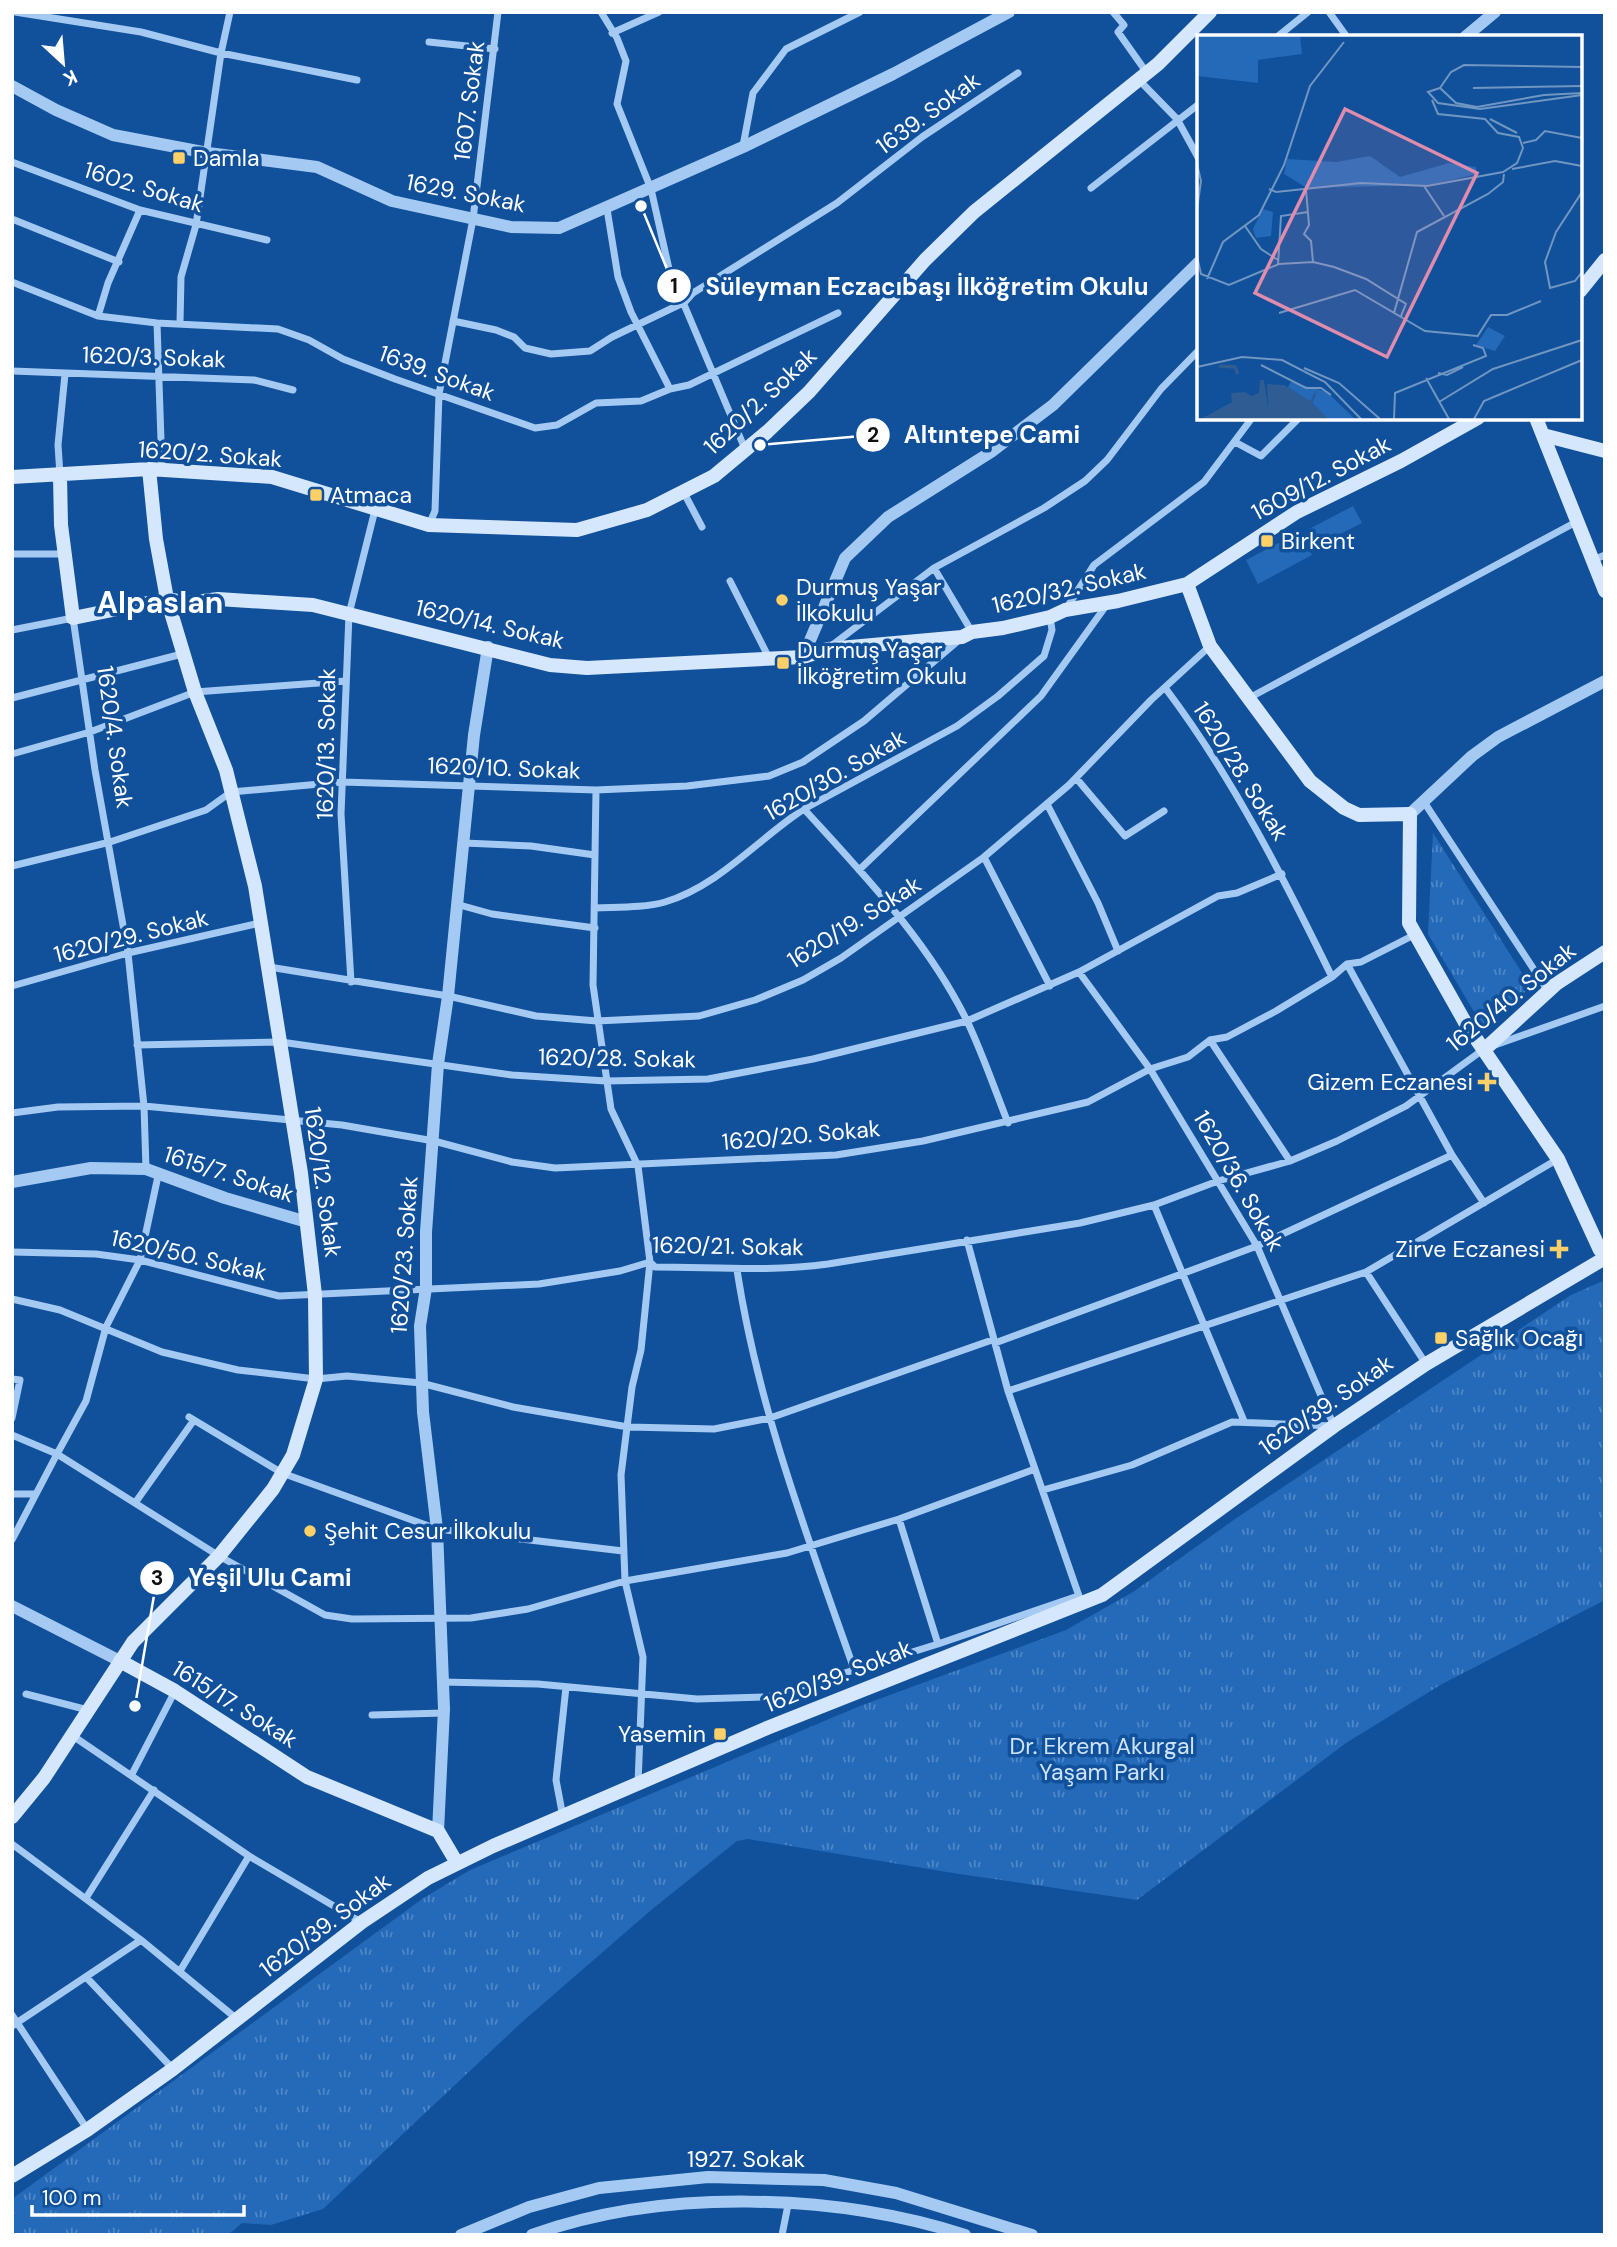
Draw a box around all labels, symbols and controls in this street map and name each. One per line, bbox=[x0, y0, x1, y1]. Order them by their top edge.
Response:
north arrow bbox=[28, 28, 98, 98]
inset map bbox=[1197, 35, 1582, 420]
street label: 1607. Sokak bbox=[447, 39, 491, 163]
text: K bbox=[59, 64, 81, 92]
street label: 1639. Sokak bbox=[870, 65, 986, 161]
place label: Damla bbox=[193, 143, 259, 173]
marker: Damla bbox=[171, 150, 187, 166]
street label: 1602. Sokak bbox=[81, 155, 208, 220]
street label: 1629. Sokak bbox=[404, 167, 529, 219]
callout: Süleyman Eczacıbaşı İlköğretim Okulu bbox=[656, 264, 1162, 309]
text: Süleyman Eczacıbaşı İlköğretim Okulu bbox=[706, 271, 1148, 302]
text: 1 bbox=[670, 272, 678, 300]
street label: 1639. Sokak bbox=[375, 338, 500, 408]
street label: 1620/3. Sokak bbox=[82, 339, 227, 375]
street label: 1620/2. Sokak bbox=[697, 341, 823, 461]
callout: Altıntepe Cami bbox=[855, 413, 1095, 458]
text: Altıntepe Cami bbox=[904, 419, 1080, 450]
text: 2 bbox=[867, 421, 879, 449]
street label: 1609/12. Sokak bbox=[1246, 429, 1396, 527]
street label: 1620/2. Sokak bbox=[137, 434, 283, 474]
place label: Atmaca bbox=[330, 480, 412, 510]
marker: Atmaca bbox=[308, 487, 324, 503]
place label: Birkent bbox=[1281, 526, 1355, 556]
marker: Birkent bbox=[1259, 533, 1275, 549]
street label: 1620/32. Sokak bbox=[989, 556, 1149, 620]
place label: Durmuş Yaşar İlkokulu bbox=[796, 572, 942, 628]
district label: Alpaslan bbox=[97, 583, 223, 622]
street label: 1620/14. Sokak bbox=[412, 592, 568, 656]
marker: Durmuş Yaşar İlkokulu bbox=[774, 592, 790, 608]
place label: Durmuş Yaşar İlköğretim Okulu bbox=[797, 635, 967, 691]
marker: Durmuş Yaşar İlköğretim Okulu bbox=[775, 655, 791, 671]
street label: 1620/4. Sokak bbox=[90, 664, 140, 811]
street label: 1620/13. Sokak bbox=[310, 667, 342, 820]
street label: 1620/28. Sokak bbox=[1186, 696, 1296, 846]
street label: 1620/30. Sokak bbox=[759, 722, 912, 828]
street label: 1620/10. Sokak bbox=[427, 750, 581, 786]
street label: 1620/19. Sokak bbox=[782, 869, 927, 975]
street label: 1620/29. Sokak bbox=[51, 902, 212, 970]
street label: 1620/40. Sokak bbox=[1440, 935, 1582, 1058]
street label: 1620/28. Sokak bbox=[538, 1042, 697, 1074]
place label: Gizem Eczanesi bbox=[1307, 1067, 1473, 1097]
marker: Gizem Eczanesi bbox=[1479, 1074, 1495, 1090]
street label: 1620/12. Sokak bbox=[298, 1105, 348, 1260]
street label: 1620/36. Sokak bbox=[1187, 1105, 1292, 1257]
street label: 1620/20. Sokak bbox=[721, 1113, 882, 1157]
street label: 1615/7. Sokak bbox=[160, 1139, 298, 1209]
street label: 1620/23. Sokak bbox=[384, 1175, 425, 1335]
street label: 1620/50. Sokak bbox=[108, 1222, 270, 1288]
street label: 1620/21. Sokak bbox=[652, 1230, 804, 1262]
place label: Zirve Eczanesi bbox=[1395, 1234, 1545, 1264]
marker: Zirve Eczanesi bbox=[1551, 1241, 1567, 1257]
place label: Sağlık Ocağı bbox=[1455, 1323, 1583, 1353]
marker: Sağlık Ocağı bbox=[1433, 1330, 1449, 1346]
street label: 1620/39. Sokak bbox=[1253, 1347, 1399, 1462]
place label: Şehit Cesur İlkokulu bbox=[324, 1516, 531, 1546]
marker: Şehit Cesur İlkokulu bbox=[302, 1523, 318, 1539]
callout: Yeşil Ulu Cami bbox=[139, 1555, 365, 1600]
text: Yeşil Ulu Cami bbox=[188, 1562, 352, 1593]
text: 3 bbox=[151, 1564, 163, 1592]
street label: 1620/39. Sokak bbox=[760, 1633, 917, 1719]
street label: 1615/17. Sokak bbox=[167, 1654, 304, 1755]
place label: Yasemin bbox=[618, 1719, 706, 1749]
marker: Yasemin bbox=[712, 1726, 728, 1742]
park label: Dr. Ekrem Akurgal Yaşam Parkı bbox=[1009, 1731, 1195, 1787]
street label: 1620/39. Sokak bbox=[253, 1866, 397, 1984]
street label: 1927. Sokak bbox=[687, 2144, 806, 2174]
scale bar bbox=[32, 2174, 243, 2218]
text: 100 m bbox=[42, 2184, 102, 2212]

